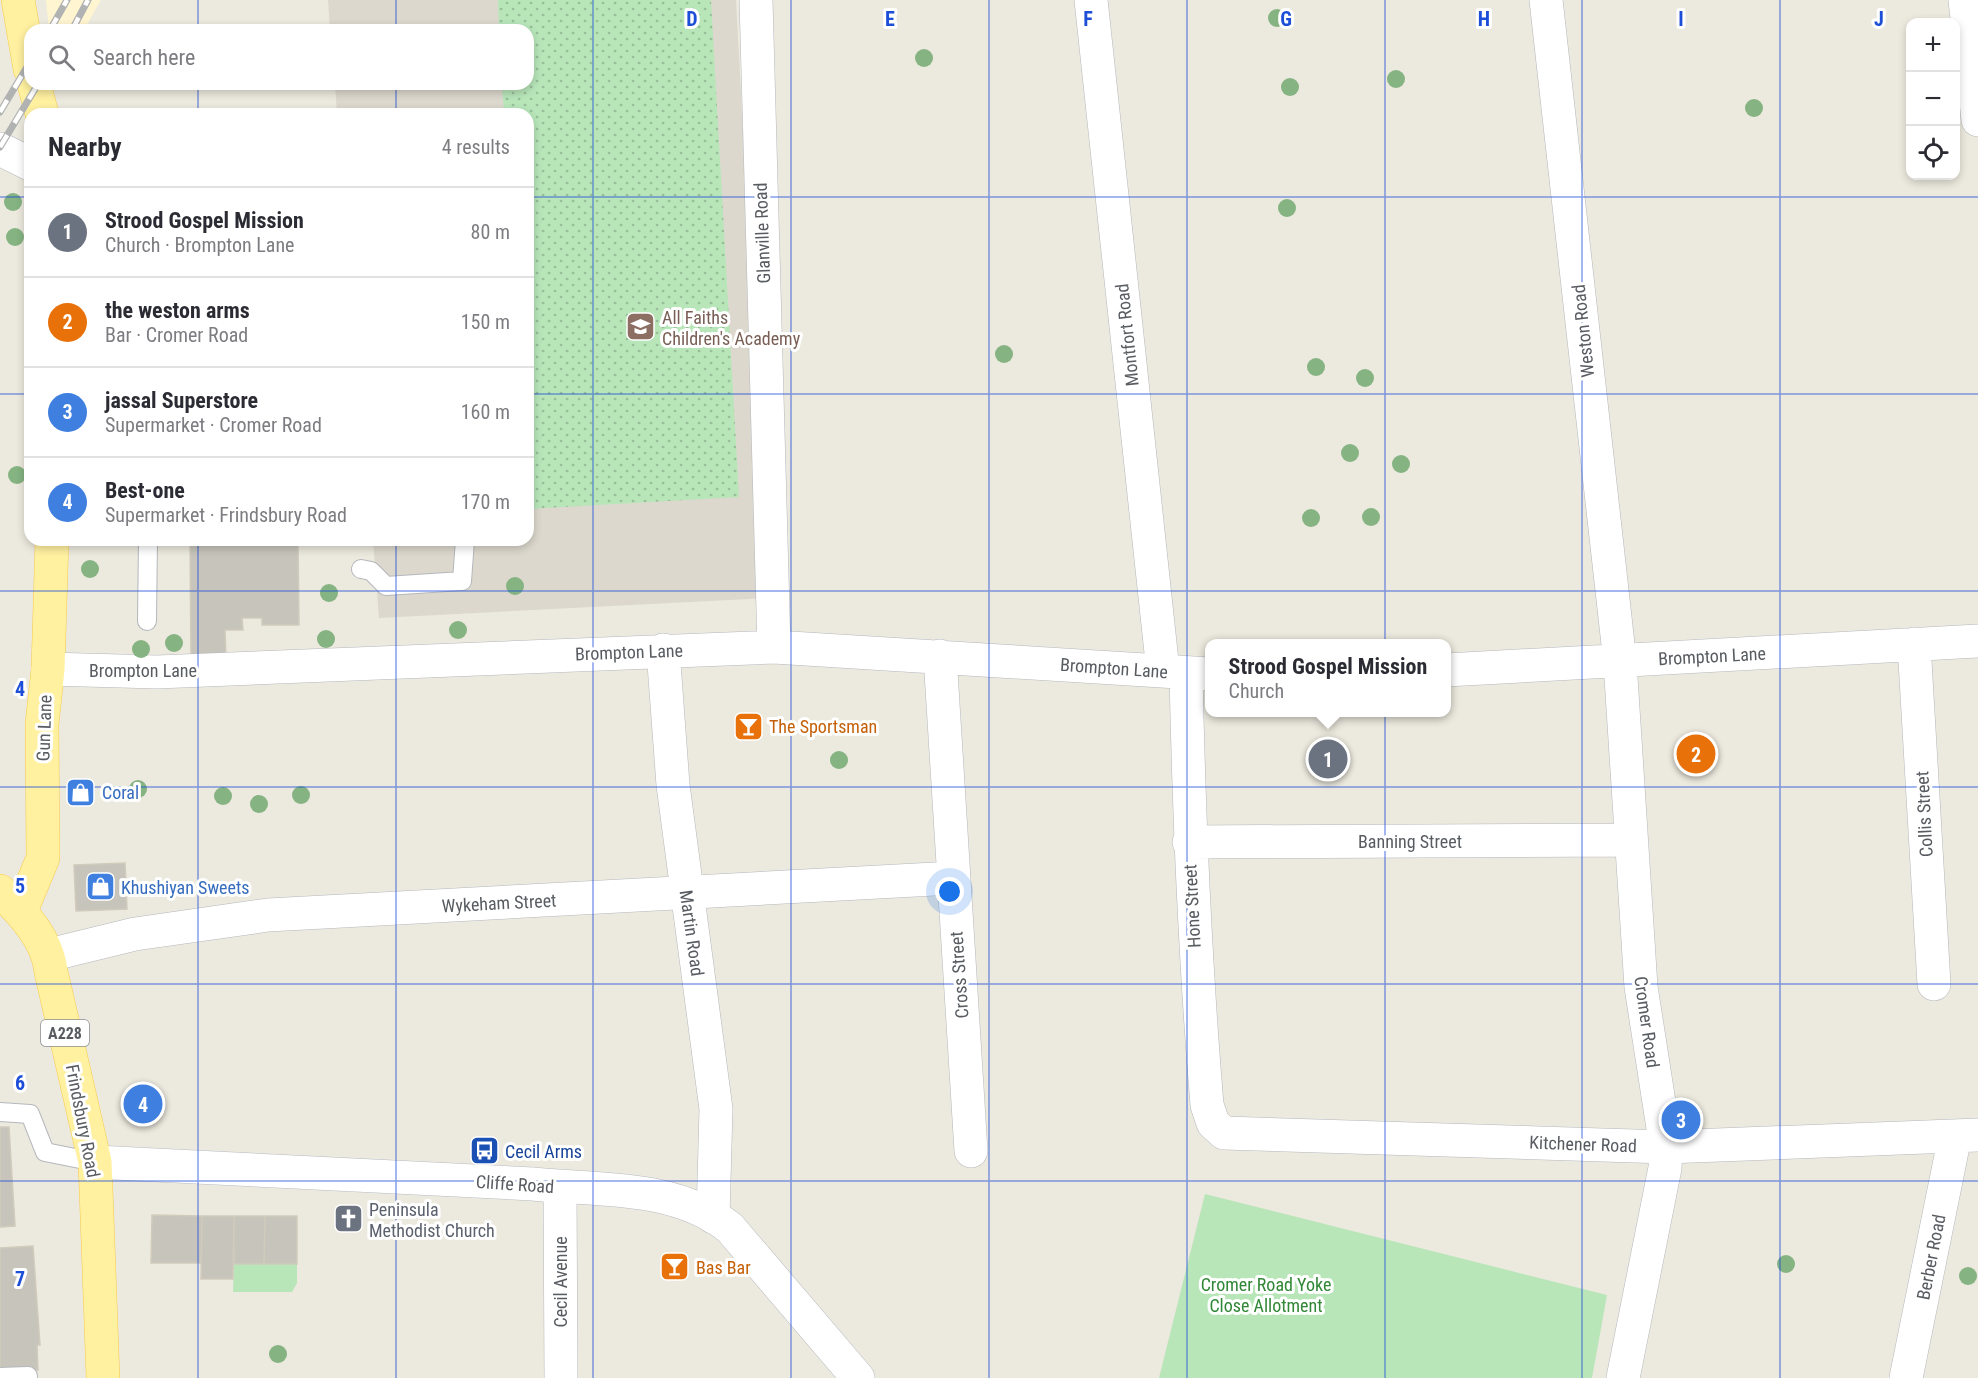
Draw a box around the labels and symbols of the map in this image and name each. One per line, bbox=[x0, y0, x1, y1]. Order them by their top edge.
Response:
text: D bbox=[686, 7, 698, 31]
text: E bbox=[885, 7, 895, 31]
text: F bbox=[1083, 7, 1093, 31]
text: G bbox=[1280, 7, 1292, 31]
text: H bbox=[1478, 7, 1490, 31]
text: I bbox=[1678, 7, 1684, 31]
text: J bbox=[1874, 7, 1884, 31]
street label: Glanville Road bbox=[750, 182, 774, 284]
street label: Montfort Road bbox=[1111, 283, 1143, 387]
street label: Weston Road bbox=[1568, 284, 1598, 378]
place label: All Faiths Children's Academy bbox=[662, 307, 801, 349]
school or university icon: All Faiths Children's Academy bbox=[625, 311, 657, 343]
street label: Brompton Lane bbox=[575, 640, 683, 664]
street label: Brompton Lane bbox=[1658, 643, 1766, 669]
street label: Brompton Lane bbox=[1059, 654, 1169, 682]
street label: Brompton Lane bbox=[89, 660, 197, 681]
text: 4 bbox=[15, 677, 25, 701]
street label: Gun Lane bbox=[32, 694, 56, 762]
bar icon: The Sportsman bbox=[732, 710, 764, 742]
place label: The Sportsman bbox=[769, 716, 877, 737]
pin: 2 bbox=[1676, 732, 1716, 777]
pin: 1 bbox=[1308, 736, 1348, 782]
street label: Collis Street bbox=[1911, 770, 1937, 858]
shop icon: Coral bbox=[65, 776, 97, 808]
place label: Coral bbox=[102, 782, 139, 803]
street label: Banning Street bbox=[1358, 831, 1462, 852]
street label: Hone Street bbox=[1179, 864, 1205, 948]
shop icon: Khushiyan Sweets bbox=[84, 871, 116, 903]
text: 5 bbox=[15, 874, 25, 898]
place label: Khushiyan Sweets bbox=[121, 877, 250, 898]
your location bbox=[935, 877, 964, 906]
street label: Martin Road bbox=[676, 889, 708, 977]
street label: Wykeham Street bbox=[441, 890, 557, 916]
street label: Cross Street bbox=[945, 931, 973, 1019]
street label: Cromer Road bbox=[1630, 975, 1664, 1069]
road number: A228 bbox=[41, 1020, 89, 1046]
street label: Frindsbury Road bbox=[62, 1063, 104, 1179]
text: 6 bbox=[15, 1071, 25, 1095]
pin: 4 bbox=[124, 1082, 162, 1126]
pin: 3 bbox=[1662, 1098, 1700, 1142]
street label: Kitchener Road bbox=[1529, 1132, 1637, 1156]
bus stop icon: Cecil Arms bbox=[468, 1135, 500, 1167]
place label: Cecil Arms bbox=[505, 1141, 582, 1162]
street label: Cliffe Road bbox=[475, 1171, 555, 1197]
place label: Peninsula Methodist Church bbox=[369, 1199, 495, 1241]
church icon: Peninsula Methodist Church bbox=[332, 1203, 364, 1235]
street label: Berber Road bbox=[1912, 1212, 1950, 1302]
street label: Cecil Avenue bbox=[550, 1236, 571, 1328]
bar icon: Bas Bar bbox=[659, 1251, 691, 1283]
place label: Bas Bar bbox=[696, 1257, 751, 1278]
text: 7 bbox=[15, 1267, 25, 1291]
park label: Cromer Road Yoke Close Allotment bbox=[1201, 1274, 1331, 1316]

